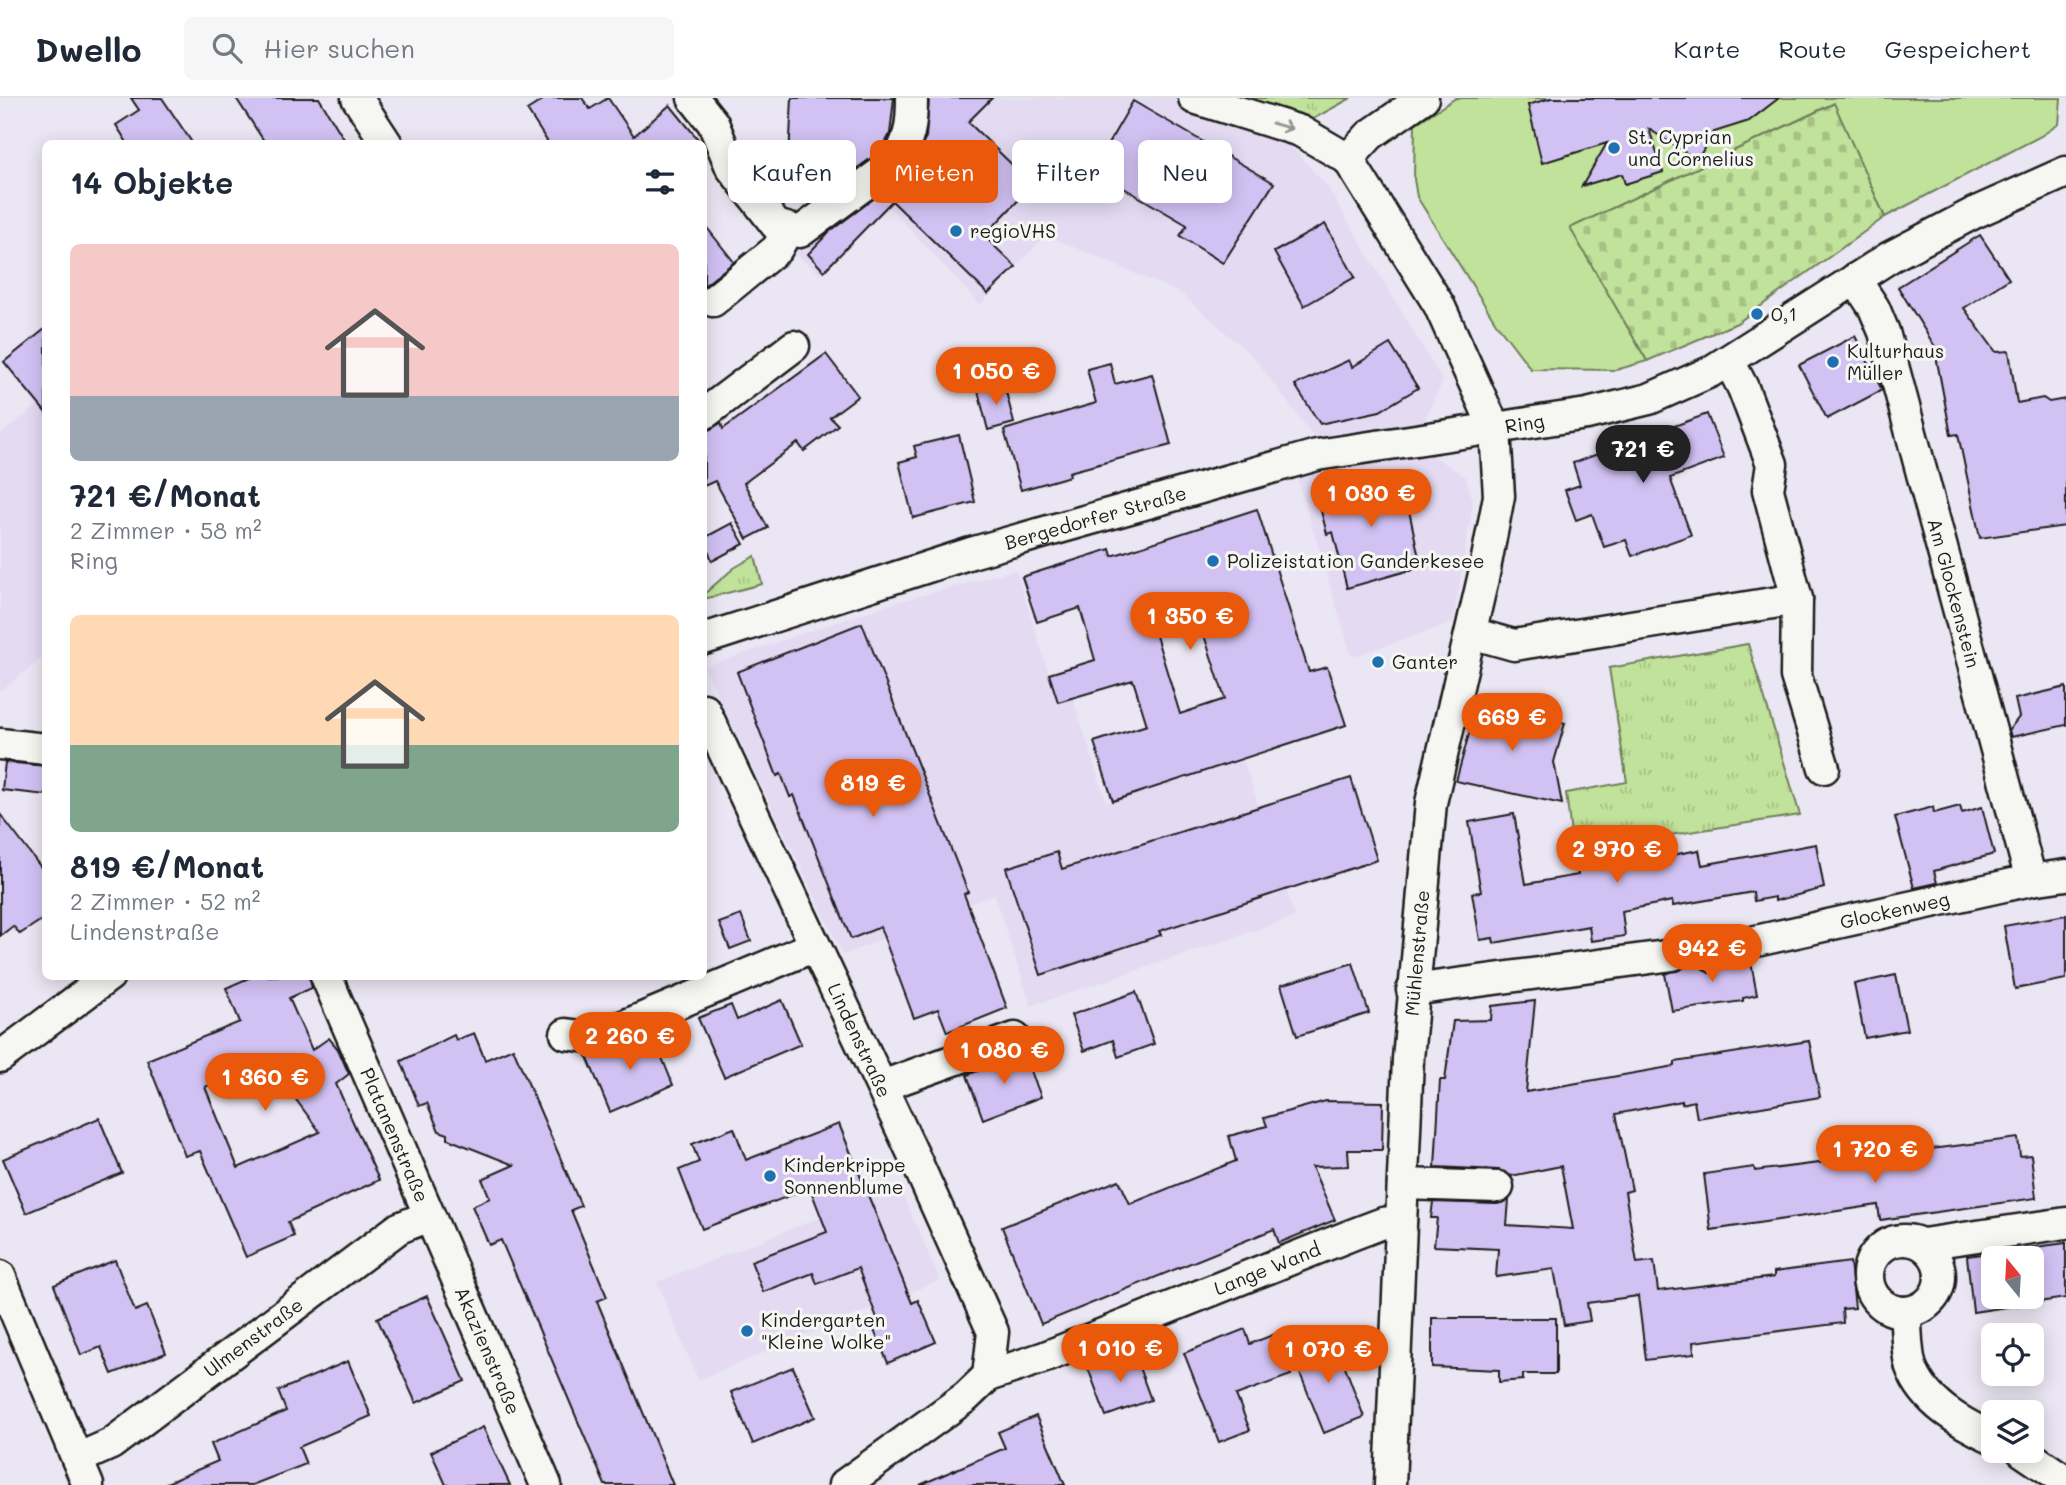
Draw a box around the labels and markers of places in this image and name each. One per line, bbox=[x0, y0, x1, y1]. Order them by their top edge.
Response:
place label: St. Cyprian und Cornelius bbox=[1628, 124, 1754, 171]
marker: St. Cyprian und Cornelius bbox=[1606, 140, 1622, 156]
place label: regioVHS bbox=[970, 218, 1056, 243]
marker: regioVHS bbox=[948, 223, 964, 239]
place label: 0,1 bbox=[1771, 301, 1797, 326]
marker: 0,1 bbox=[1749, 306, 1765, 322]
place label: Kulturhaus Müller bbox=[1847, 338, 1944, 385]
pin: 1 050 € bbox=[931, 348, 1061, 407]
marker: Kulturhaus Müller bbox=[1825, 354, 1841, 370]
pin: 721 € bbox=[1594, 426, 1692, 485]
pin: 1 030 € bbox=[1306, 470, 1436, 529]
place label: Polizeistation Ganderkesee bbox=[1227, 548, 1484, 573]
marker: Polizeistation Ganderkesee bbox=[1205, 553, 1221, 569]
pin: 1 350 € bbox=[1125, 592, 1255, 652]
place label: Ganter bbox=[1392, 649, 1458, 674]
marker: Ganter bbox=[1370, 654, 1386, 670]
pin: 669 € bbox=[1463, 694, 1561, 753]
pin: 819 € bbox=[824, 760, 922, 819]
pin: 2 970 € bbox=[1552, 826, 1682, 885]
pin: 942 € bbox=[1663, 924, 1761, 984]
pin: 2 260 € bbox=[565, 1012, 695, 1072]
pin: 1 080 € bbox=[939, 1026, 1069, 1086]
pin: 1 360 € bbox=[200, 1054, 330, 1113]
pin: 1 720 € bbox=[1810, 1126, 1940, 1185]
place label: Kinderkrippe Sonnenblume bbox=[784, 1152, 906, 1199]
marker: Kinderkrippe Sonnenblume bbox=[762, 1168, 778, 1184]
place label: Kindergarten "Kleine Wolke" bbox=[761, 1307, 891, 1354]
marker: Kindergarten "Kleine Wolke" bbox=[739, 1323, 755, 1339]
pin: 1 010 € bbox=[1055, 1324, 1185, 1384]
pin: 1 070 € bbox=[1263, 1326, 1393, 1385]

